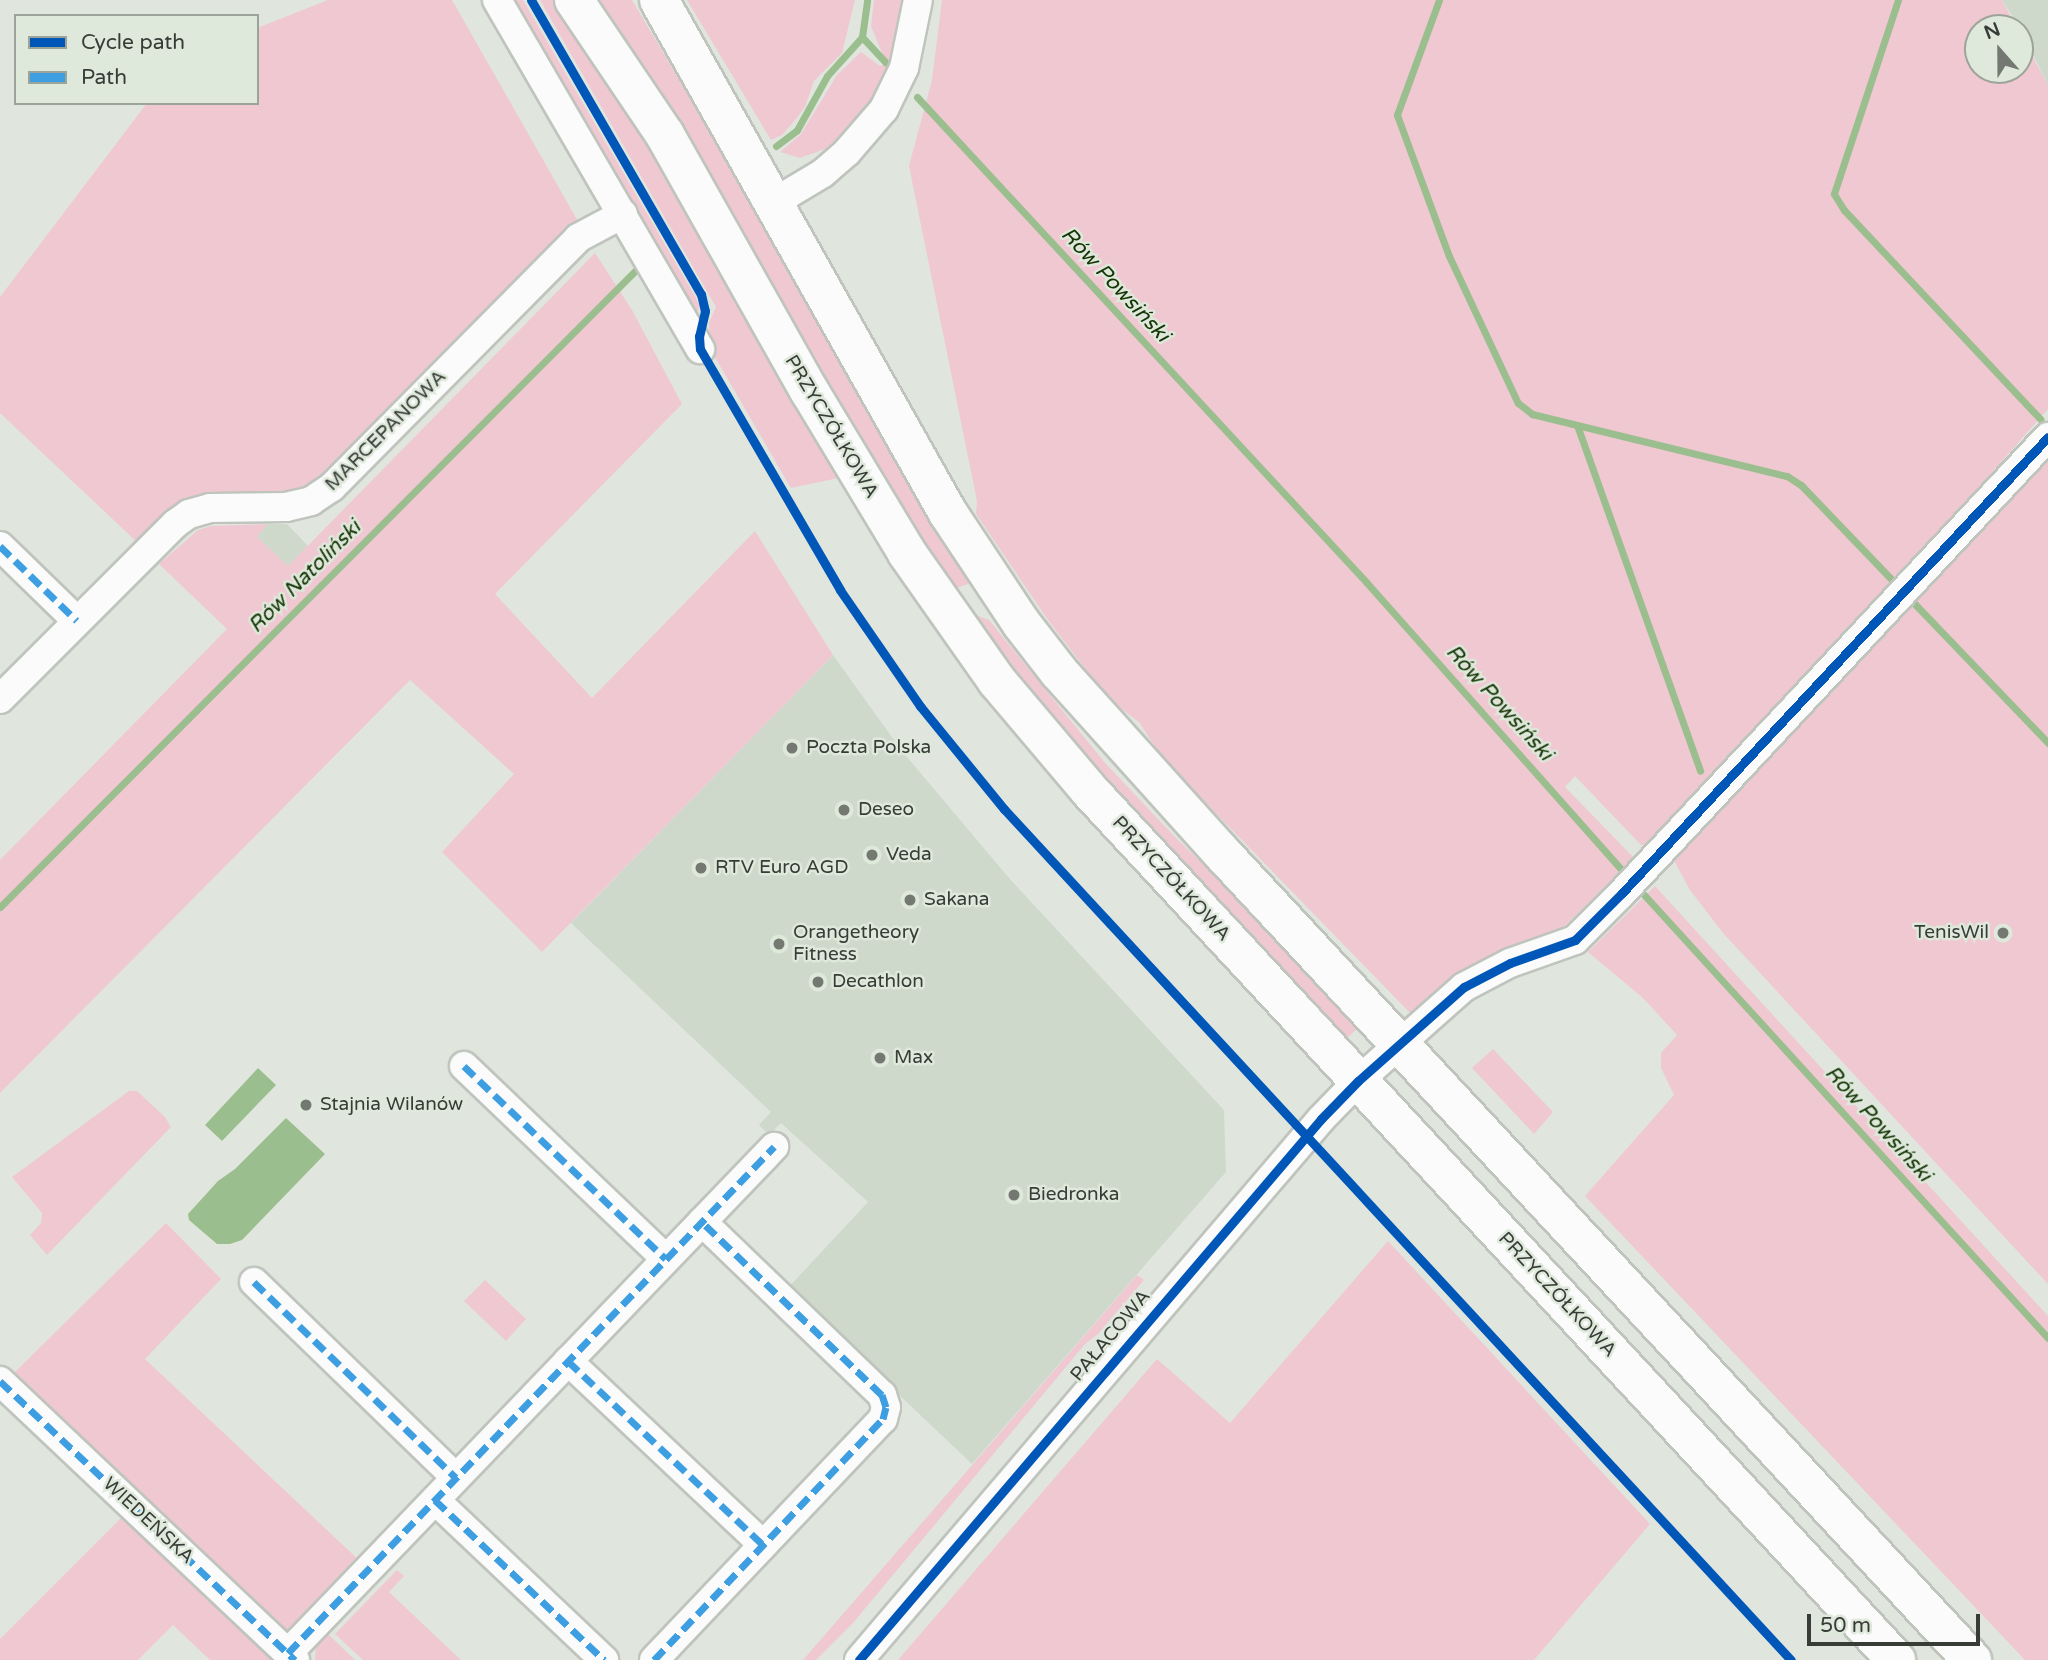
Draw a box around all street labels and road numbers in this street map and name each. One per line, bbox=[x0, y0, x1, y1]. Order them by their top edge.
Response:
street label: PRZYCZÓŁKOWA bbox=[779, 351, 883, 503]
street label: MARCEPANOWA bbox=[321, 366, 451, 496]
street label: PRZYCZÓŁKOWA bbox=[1107, 812, 1235, 946]
street label: PRZYCZÓŁKOWA bbox=[1493, 1228, 1621, 1362]
street label: PAŁACOWA bbox=[1066, 1286, 1156, 1386]
street label: WIEDEŃSKA bbox=[98, 1473, 198, 1569]

